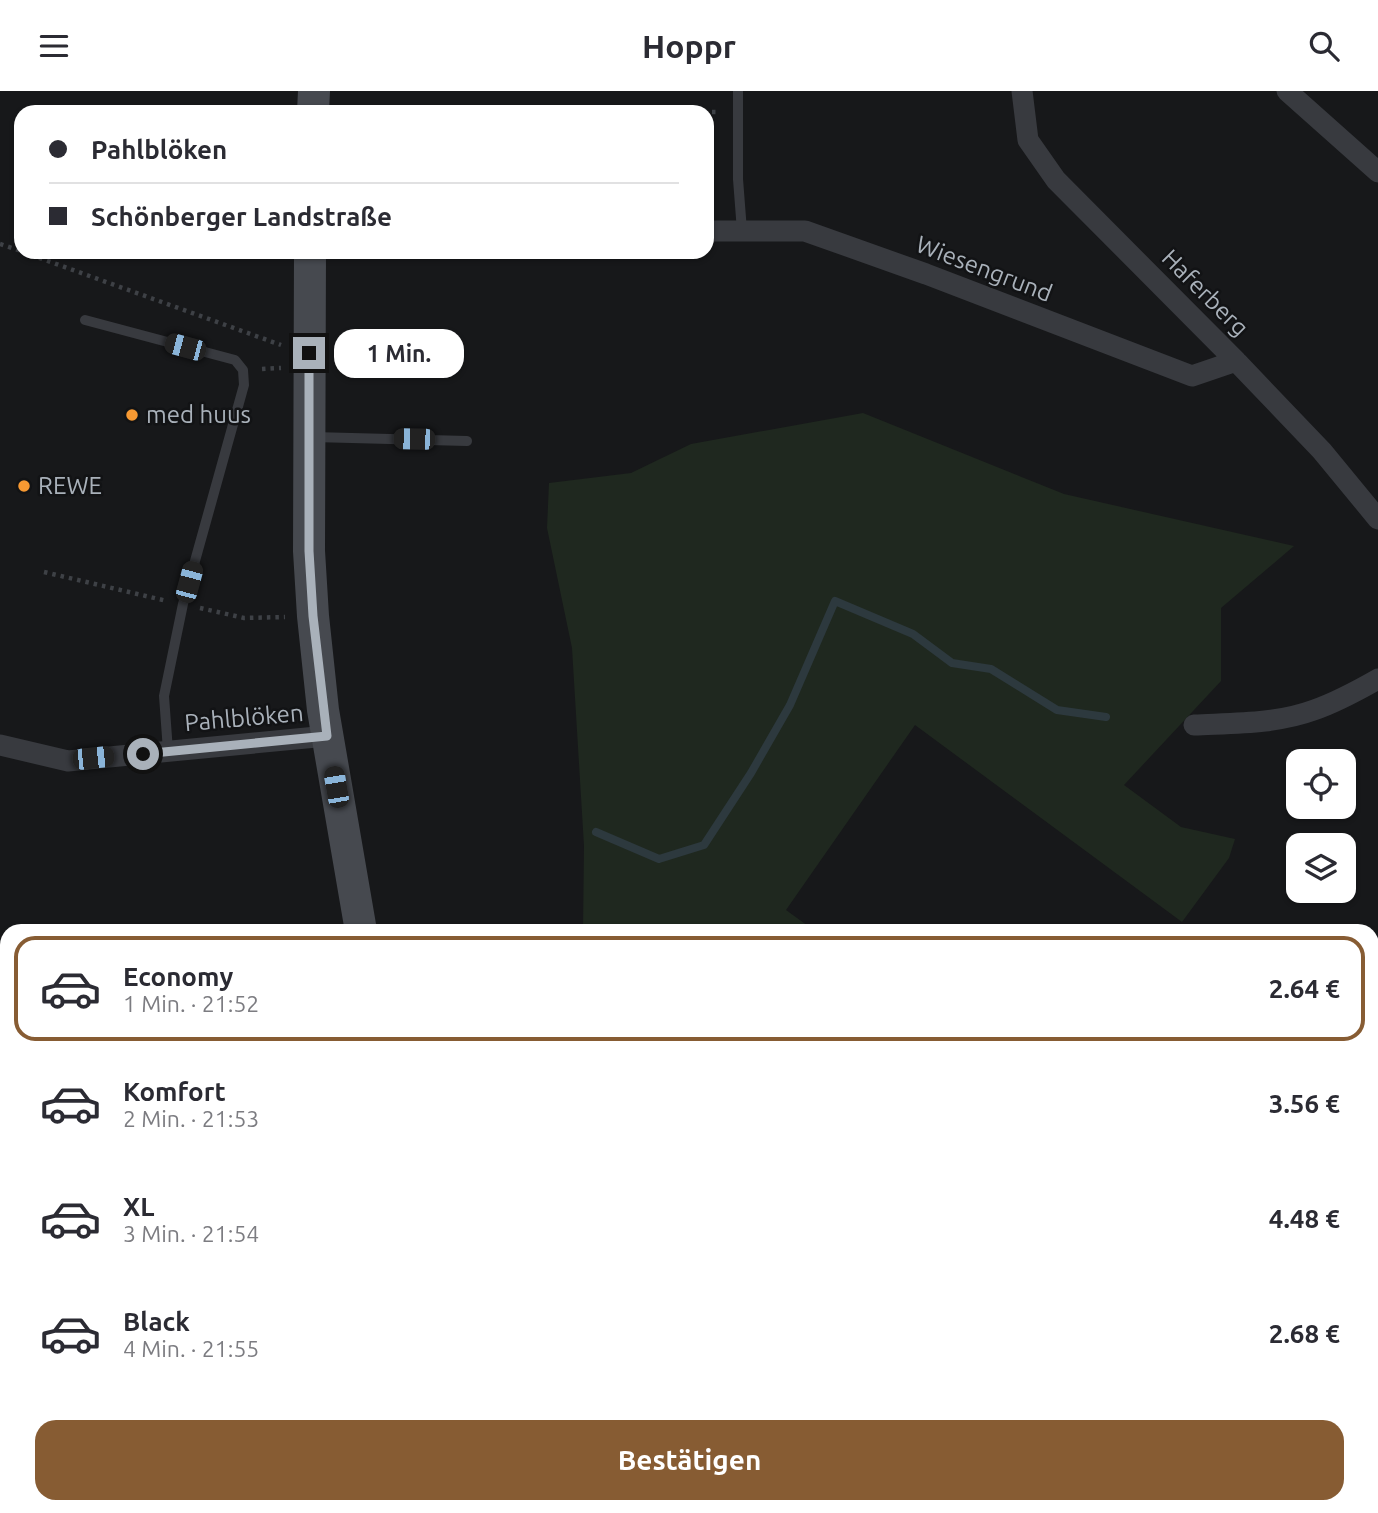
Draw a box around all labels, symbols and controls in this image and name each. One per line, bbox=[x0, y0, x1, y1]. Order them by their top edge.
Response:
icon: menu bbox=[35, 27, 73, 65]
icon: search bbox=[1305, 27, 1343, 65]
text: Hoppr bbox=[642, 28, 736, 64]
text: Pahlblöken bbox=[91, 135, 227, 164]
text: Schönberger Landstraße bbox=[91, 202, 392, 231]
street label: Wiesengrund bbox=[912, 230, 1056, 307]
street label: Haferberg bbox=[1157, 244, 1254, 341]
callout: 1 Min. bbox=[334, 329, 463, 377]
car bbox=[162, 331, 209, 363]
route end bbox=[293, 337, 325, 369]
text: 1 Min. bbox=[367, 341, 431, 366]
place label: med huus bbox=[146, 401, 251, 428]
marker: med huus bbox=[124, 407, 140, 423]
car bbox=[393, 428, 436, 450]
place label: REWE bbox=[38, 472, 102, 499]
marker: REWE bbox=[16, 478, 32, 494]
car bbox=[174, 559, 205, 605]
street label: Pahlblöken bbox=[183, 699, 305, 736]
route start bbox=[127, 738, 159, 770]
car bbox=[72, 745, 115, 771]
map controls bbox=[1286, 749, 1356, 903]
button: locate bbox=[1286, 749, 1356, 819]
car bbox=[323, 764, 350, 810]
button: layers bbox=[1286, 833, 1356, 903]
icon: car bbox=[39, 957, 102, 1020]
text: Economy bbox=[123, 962, 233, 991]
text: 2.64 € bbox=[1269, 974, 1340, 1003]
text: 1 Min. · 21:52 bbox=[123, 991, 259, 1016]
icon: car bbox=[39, 1072, 102, 1135]
text: Komfort bbox=[123, 1077, 226, 1106]
text: 3.56 € bbox=[1269, 1089, 1340, 1118]
text: 2 Min. · 21:53 bbox=[123, 1106, 259, 1131]
icon: car bbox=[39, 1187, 102, 1250]
text: XL bbox=[123, 1192, 154, 1221]
text: 4.48 € bbox=[1269, 1204, 1340, 1233]
text: 3 Min. · 21:54 bbox=[123, 1221, 259, 1246]
icon: car bbox=[39, 1302, 102, 1365]
text: Black bbox=[123, 1307, 190, 1336]
text: 2.68 € bbox=[1269, 1319, 1340, 1348]
text: 4 Min. · 21:55 bbox=[123, 1336, 259, 1361]
button: Bestätigen bbox=[35, 1420, 1344, 1500]

